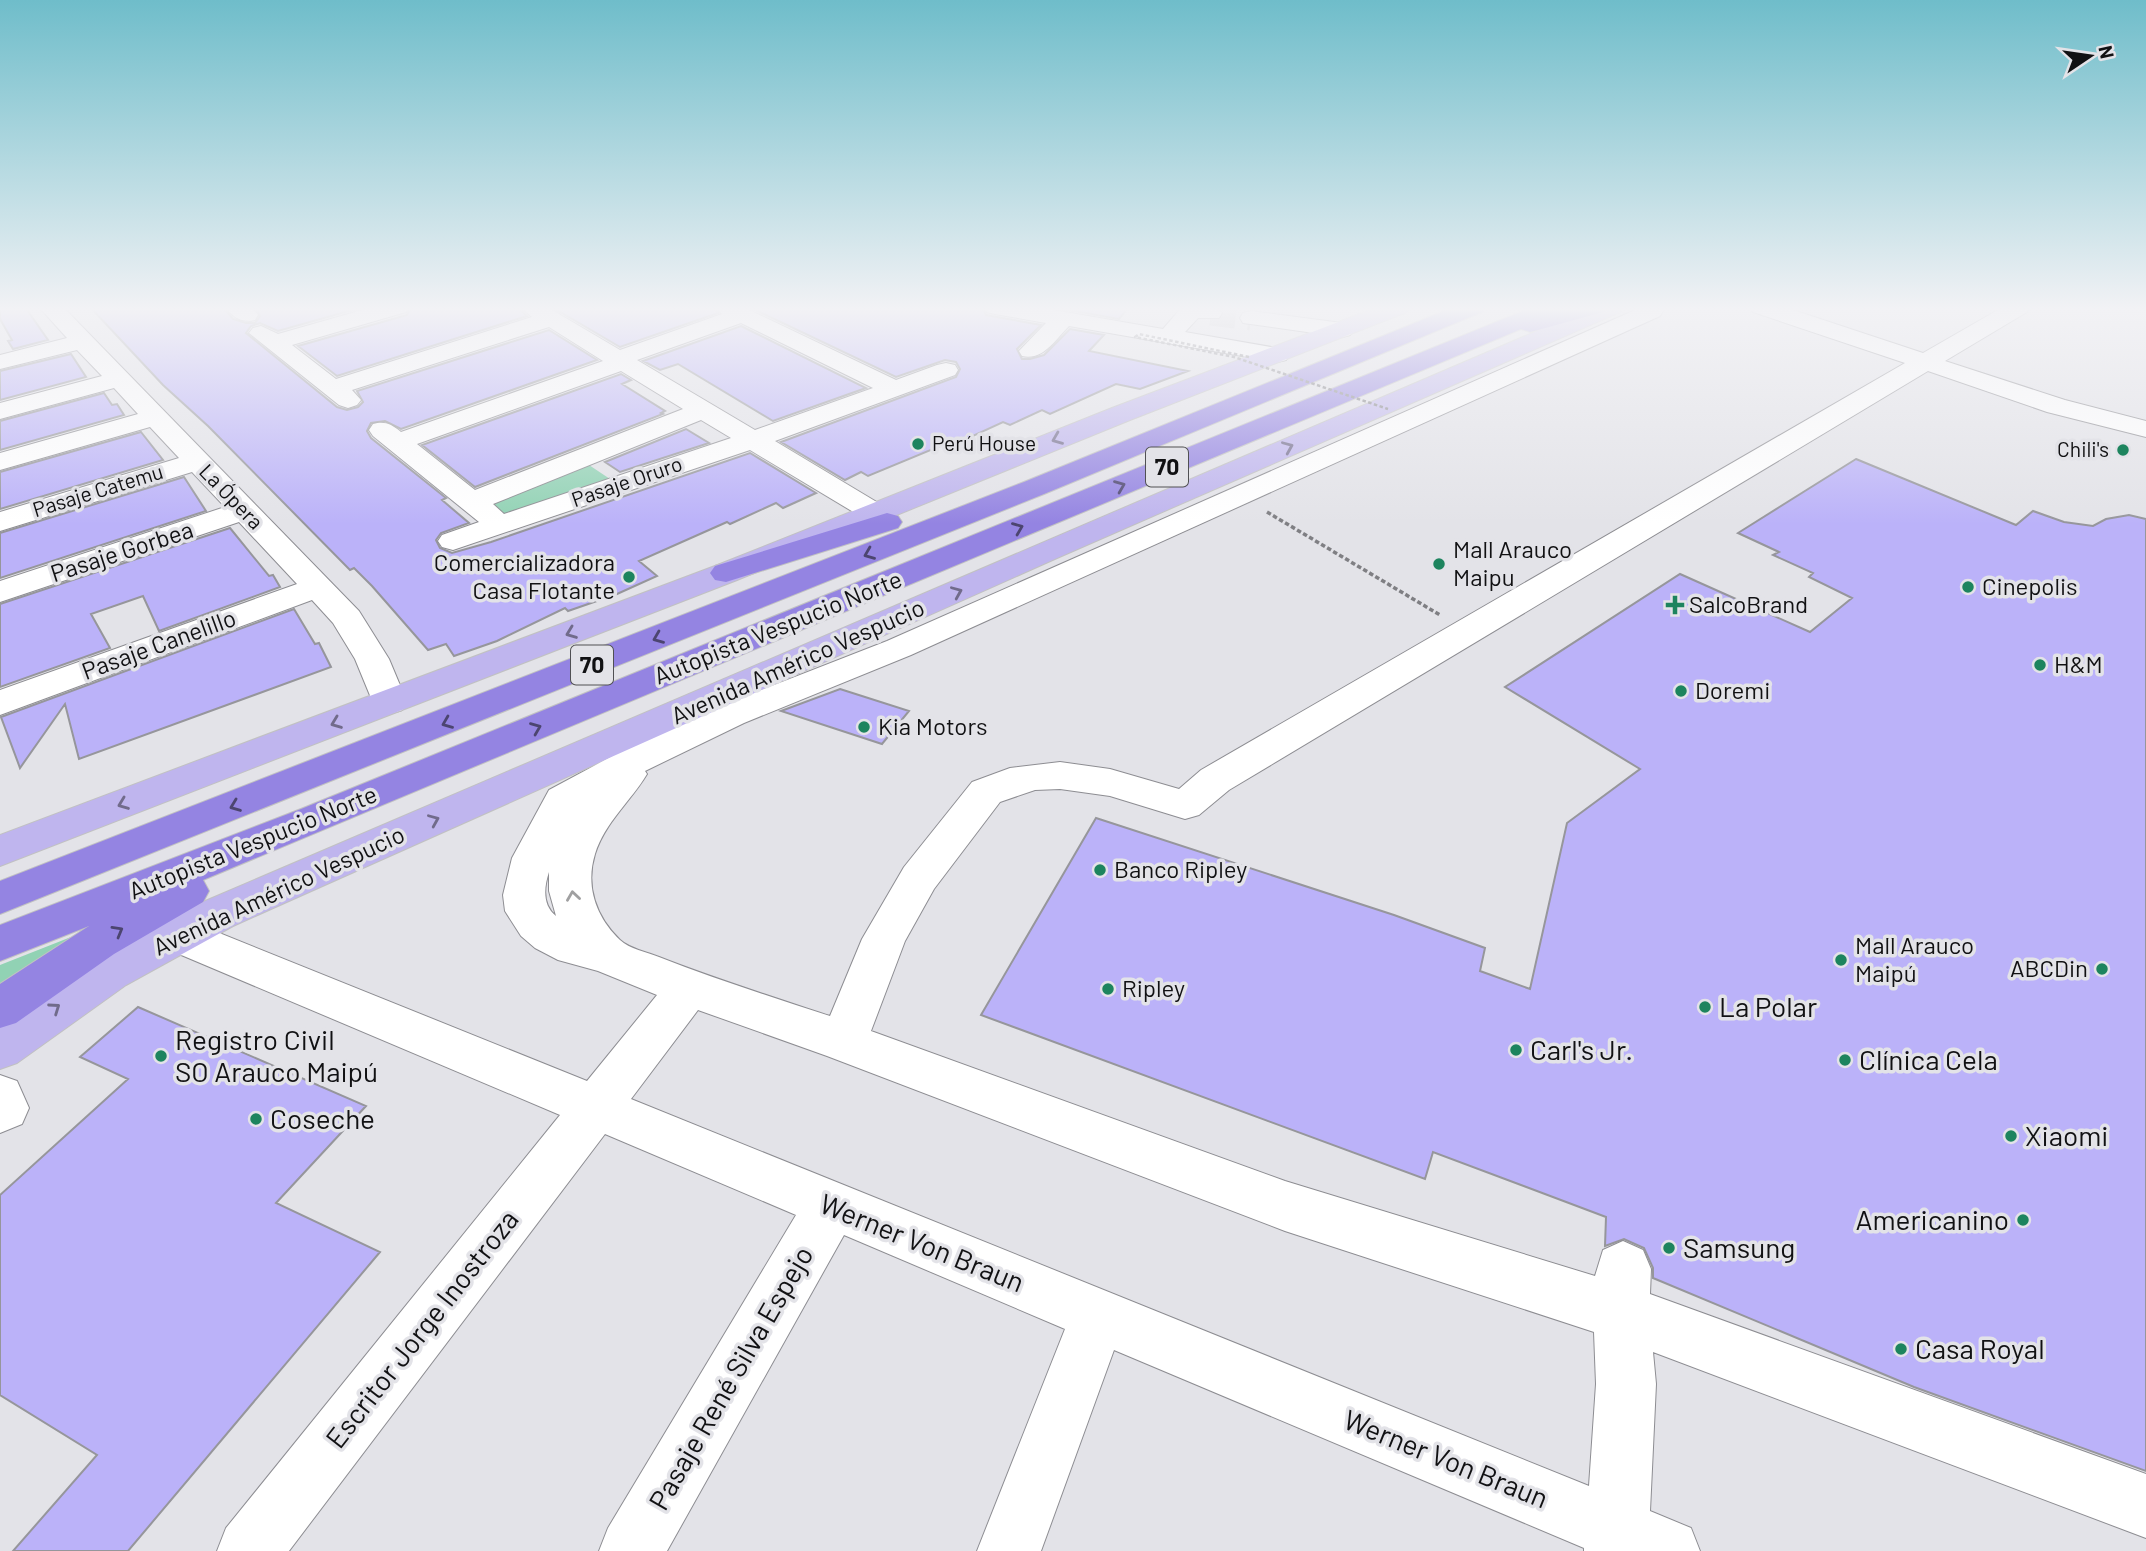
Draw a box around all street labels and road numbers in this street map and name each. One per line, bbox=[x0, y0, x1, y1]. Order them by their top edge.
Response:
road number: 70 bbox=[1146, 447, 1188, 486]
street label: Pasaje Oruro bbox=[568, 450, 685, 511]
street label: Pasaje Catemu bbox=[29, 458, 166, 521]
street label: La Ópera bbox=[195, 458, 269, 534]
street label: Pasaje Gorbea bbox=[47, 514, 196, 587]
street label: Autopista Vespucio Norte bbox=[649, 564, 906, 690]
street label: Avenida Américo Vespucio bbox=[666, 592, 928, 730]
street label: Pasaje Canelillo bbox=[78, 602, 239, 685]
road number: 70 bbox=[571, 646, 613, 684]
street label: Autopista Vespucio Norte bbox=[124, 779, 381, 905]
street label: Avenida Américo Vespucio bbox=[148, 819, 409, 961]
street label: Werner Von Braun bbox=[815, 1186, 1029, 1299]
street label: Escritor Jorge Inostroza bbox=[318, 1202, 525, 1454]
street label: Pasaje René Silva Espejo bbox=[641, 1240, 820, 1515]
street label: Werner Von Braun bbox=[1339, 1402, 1553, 1515]

